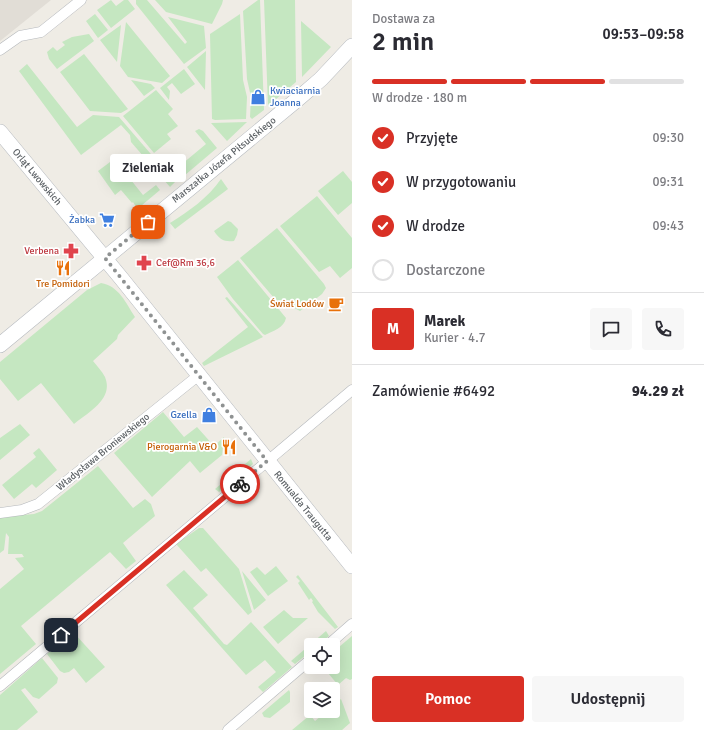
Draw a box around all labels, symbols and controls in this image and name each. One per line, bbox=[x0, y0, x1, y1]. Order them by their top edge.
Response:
text: Dostawa za bbox=[372, 11, 435, 27]
text: 09:53–09:58 bbox=[603, 25, 684, 43]
text: 2 min bbox=[372, 26, 434, 58]
place label: Kwiaciarnia Joanna bbox=[270, 85, 320, 109]
shop icon: Kwiaciarnia Joanna bbox=[249, 88, 267, 106]
text: W drodze · 180 m bbox=[372, 90, 467, 106]
street label: Marszałka Józefa Piłsudskiego bbox=[170, 114, 278, 206]
icon: check bbox=[372, 127, 394, 149]
text: Przyjęte bbox=[406, 129, 458, 147]
text: 09:30 bbox=[652, 130, 684, 146]
street label: Orląt Lwowskich bbox=[10, 146, 64, 208]
callout: Zieleniak bbox=[110, 154, 186, 182]
text: Zieleniak bbox=[122, 160, 174, 176]
icon: check bbox=[372, 171, 394, 193]
text: W przygotowaniu bbox=[406, 173, 516, 191]
text: 09:31 bbox=[652, 174, 684, 190]
pin bbox=[131, 205, 165, 239]
supermarket icon: Żabka bbox=[98, 211, 116, 229]
icon: bag bbox=[137, 211, 159, 233]
place label: Żabka bbox=[69, 214, 95, 226]
icon: check bbox=[372, 215, 394, 237]
text: W drodze bbox=[406, 217, 465, 235]
text: 09:43 bbox=[652, 218, 684, 234]
pharmacy icon: Verbena bbox=[62, 242, 80, 260]
place label: Verbena bbox=[24, 245, 59, 257]
pharmacy icon: Cef@Rm 36,6 bbox=[135, 254, 153, 272]
place label: Cef@Rm 36,6 bbox=[156, 257, 215, 269]
restaurant icon: Tre Pomidori bbox=[54, 259, 72, 277]
text: Dostarczone bbox=[406, 261, 485, 279]
place label: Tre Pomidori bbox=[36, 278, 90, 290]
cafe icon: Świat Lodów bbox=[327, 295, 345, 313]
place label: Świat Lodów bbox=[270, 297, 325, 310]
button: chat bbox=[590, 308, 632, 350]
button: phone bbox=[642, 308, 684, 350]
text: Marek bbox=[424, 312, 465, 330]
text: M bbox=[387, 320, 399, 338]
text: Kurier · 4.7 bbox=[424, 330, 486, 346]
text: Zamówienie #6492 bbox=[372, 382, 495, 400]
text: 94.29 zł bbox=[632, 382, 684, 400]
shop icon: Gzella bbox=[200, 406, 218, 424]
place label: Gzella bbox=[170, 409, 197, 421]
street label: Władysława Broniewskiego bbox=[54, 411, 152, 493]
restaurant icon: Pierogarnia V&O bbox=[220, 438, 238, 456]
place label: Pierogarnia V&O bbox=[147, 441, 217, 453]
courier bbox=[220, 464, 260, 504]
street label: Romualda Traugutta bbox=[271, 469, 335, 543]
icon: bike bbox=[229, 473, 251, 495]
pin bbox=[44, 618, 78, 652]
icon: home bbox=[50, 624, 72, 646]
map controls bbox=[304, 638, 340, 718]
button: locate bbox=[304, 638, 340, 674]
button: Pomoc bbox=[372, 676, 524, 722]
button: Udostępnij bbox=[532, 676, 684, 722]
button: layers bbox=[304, 682, 340, 718]

